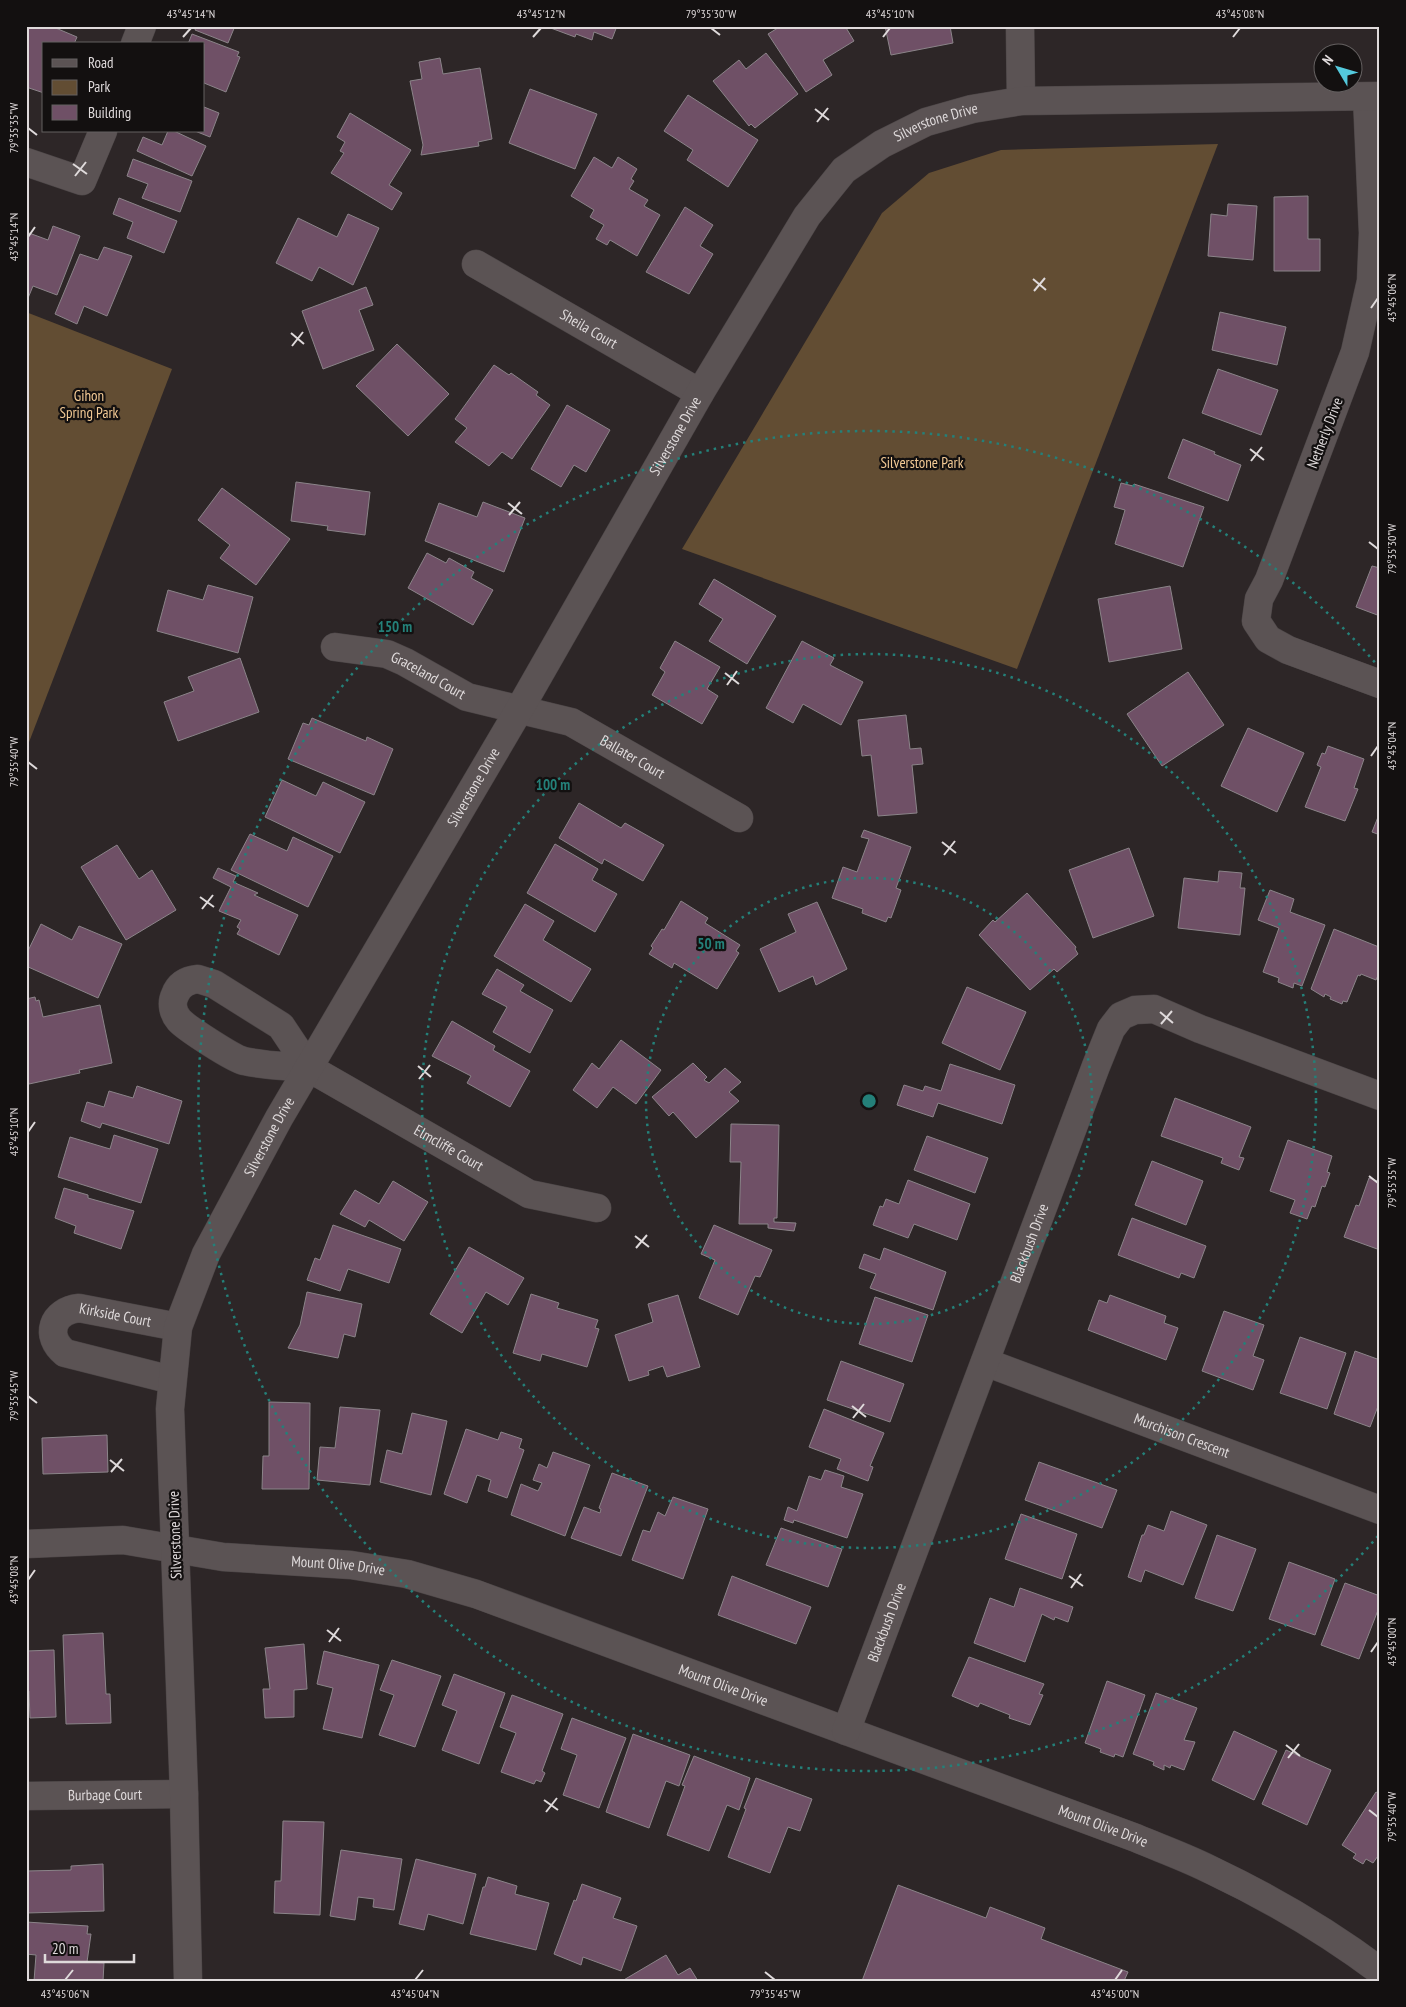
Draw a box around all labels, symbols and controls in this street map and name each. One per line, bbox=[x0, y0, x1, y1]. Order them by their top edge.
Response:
text: 43°45'14"N bbox=[167, 6, 215, 21]
text: 43°45'12"N bbox=[517, 6, 565, 21]
text: 79°35'30"W bbox=[686, 6, 736, 21]
text: 43°45'10"N bbox=[866, 6, 914, 21]
text: 43°45'08"N bbox=[1216, 6, 1264, 21]
legend bbox=[42, 42, 205, 132]
north arrow bbox=[1314, 42, 1364, 92]
text: N bbox=[1318, 51, 1337, 69]
text: Road bbox=[88, 53, 114, 72]
text: Park bbox=[88, 77, 110, 96]
street label: Silverstone Drive bbox=[890, 98, 979, 146]
text: 79°35'35"W bbox=[6, 103, 21, 153]
text: Building bbox=[88, 103, 131, 122]
text: 43°45'14"N bbox=[6, 213, 21, 261]
text: 43°45'06"N bbox=[1384, 274, 1399, 322]
street label: Sheila Court bbox=[557, 304, 621, 352]
park label: Gihon Spring Park bbox=[60, 386, 119, 422]
street label: Silverstone Drive bbox=[645, 393, 705, 479]
street label: Netherly Drive bbox=[1302, 395, 1347, 471]
park label: Silverstone Park bbox=[880, 453, 964, 472]
text: 79°35'30"W bbox=[1384, 524, 1399, 574]
text: 150 m bbox=[378, 617, 412, 636]
street label: Graceland Court bbox=[388, 647, 469, 703]
text: 43°45'04"N bbox=[1384, 722, 1399, 770]
street label: Ballater Court bbox=[597, 731, 668, 783]
text: 79°35'40"W bbox=[6, 737, 21, 787]
street label: Silverstone Drive bbox=[443, 744, 504, 830]
text: 100 m bbox=[536, 775, 570, 794]
text: 50 m bbox=[697, 934, 725, 953]
centre of rings bbox=[860, 1092, 878, 1110]
street label: Silverstone Drive bbox=[239, 1093, 298, 1180]
text: 43°45'10"N bbox=[6, 1108, 21, 1156]
street label: Elmcliffe Court bbox=[411, 1120, 487, 1175]
text: 79°35'35"W bbox=[1384, 1158, 1399, 1208]
street label: Blackbush Drive bbox=[1005, 1201, 1052, 1285]
street label: Kirkside Court bbox=[78, 1298, 153, 1331]
text: 79°35'45"W bbox=[6, 1371, 21, 1421]
street label: Murchison Crescent bbox=[1131, 1409, 1232, 1462]
street label: Silverstone Drive bbox=[163, 1491, 186, 1579]
street label: Mount Olive Drive bbox=[291, 1551, 386, 1579]
text: 43°45'08"N bbox=[6, 1556, 21, 1604]
street label: Blackbush Drive bbox=[863, 1580, 910, 1664]
text: 43°45'00"N bbox=[1384, 1618, 1399, 1666]
street label: Mount Olive Drive bbox=[676, 1660, 771, 1710]
street label: Burbage Court bbox=[68, 1785, 142, 1804]
text: 79°35'40"W bbox=[1384, 1792, 1399, 1842]
street label: Mount Olive Drive bbox=[1056, 1800, 1151, 1851]
scale bar bbox=[45, 1932, 134, 1964]
text: 20 m bbox=[52, 1939, 78, 1958]
text: 43°45'06"N bbox=[41, 1986, 89, 2001]
text: 43°45'04"N bbox=[391, 1986, 439, 2001]
text: 79°35'45"W bbox=[750, 1986, 800, 2001]
text: 43°45'00"N bbox=[1091, 1986, 1139, 2001]

